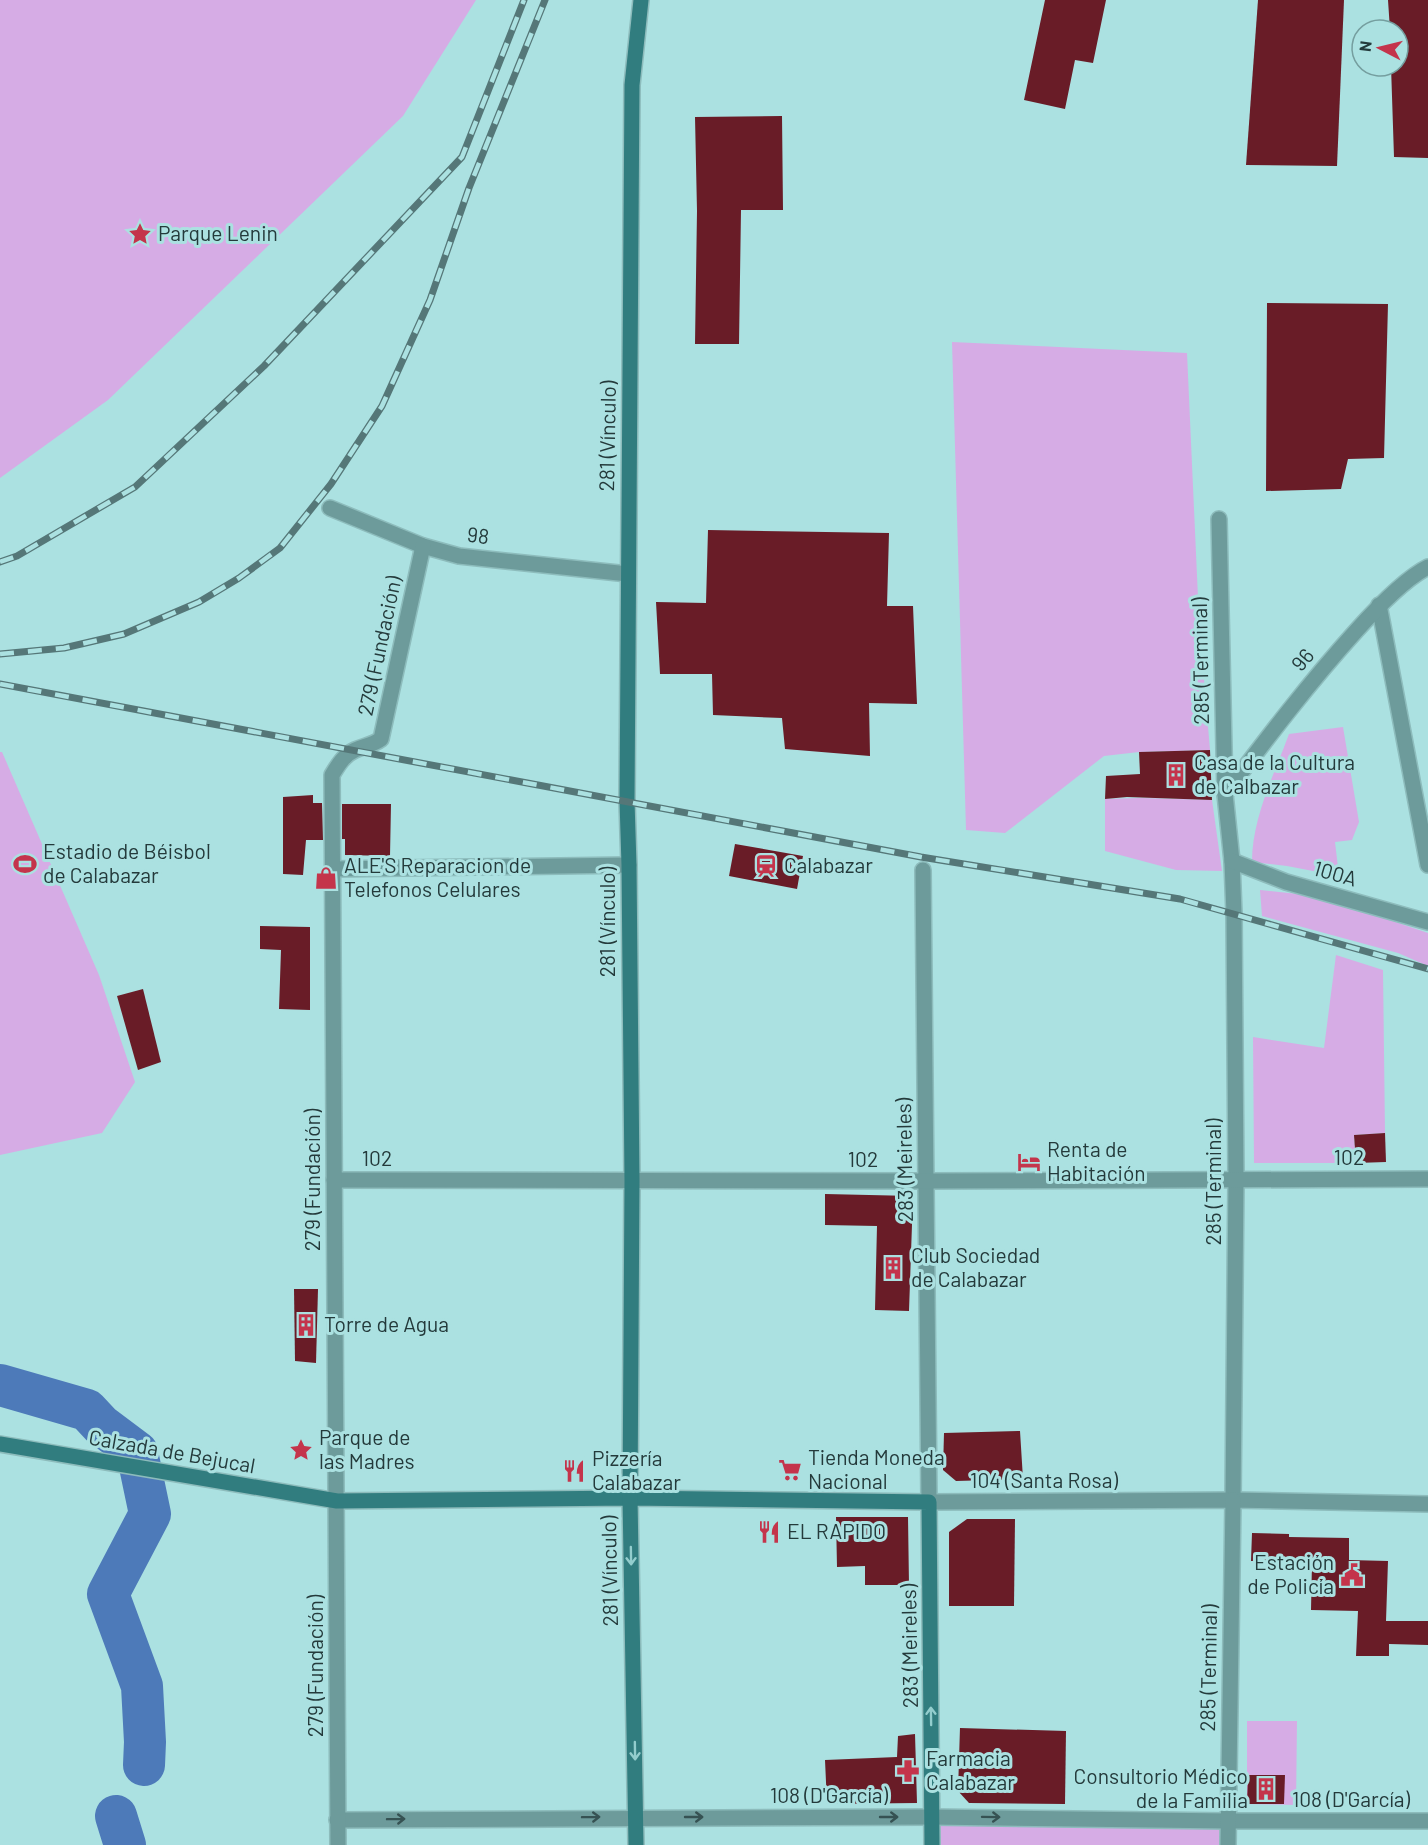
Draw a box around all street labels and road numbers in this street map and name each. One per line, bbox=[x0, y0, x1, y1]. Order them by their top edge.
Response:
street label: 281 (Vínculo) bbox=[593, 380, 620, 491]
street label: 98 bbox=[466, 521, 491, 548]
street label: 279 (Fundación) bbox=[352, 573, 406, 718]
street label: 285 (Terminal) bbox=[1186, 597, 1213, 725]
street label: 96 bbox=[1285, 643, 1318, 675]
street label: 100A bbox=[1311, 855, 1360, 891]
street label: 281 (Vínculo) bbox=[594, 866, 619, 977]
street label: 283 (Meireles) bbox=[890, 1097, 917, 1222]
street label: 279 (Fundación) bbox=[299, 1108, 324, 1251]
street label: 285 (Terminal) bbox=[1200, 1118, 1225, 1246]
street label: 102 bbox=[1334, 1144, 1364, 1169]
street label: 102 bbox=[362, 1145, 392, 1170]
street label: 102 bbox=[848, 1146, 878, 1171]
street label: Calzada de Bejucal bbox=[87, 1424, 258, 1477]
street label: 104 (Santa Rosa) bbox=[970, 1467, 1118, 1492]
street label: 281 (Vínculo) bbox=[595, 1515, 622, 1627]
street label: 283 (Meireles) bbox=[895, 1583, 922, 1708]
street label: 279 (Fundación) bbox=[302, 1594, 327, 1737]
street label: 285 (Terminal) bbox=[1194, 1604, 1221, 1732]
street label: 108 (D'García) bbox=[770, 1782, 889, 1807]
street label: 108 (D'García) bbox=[1292, 1786, 1411, 1811]

